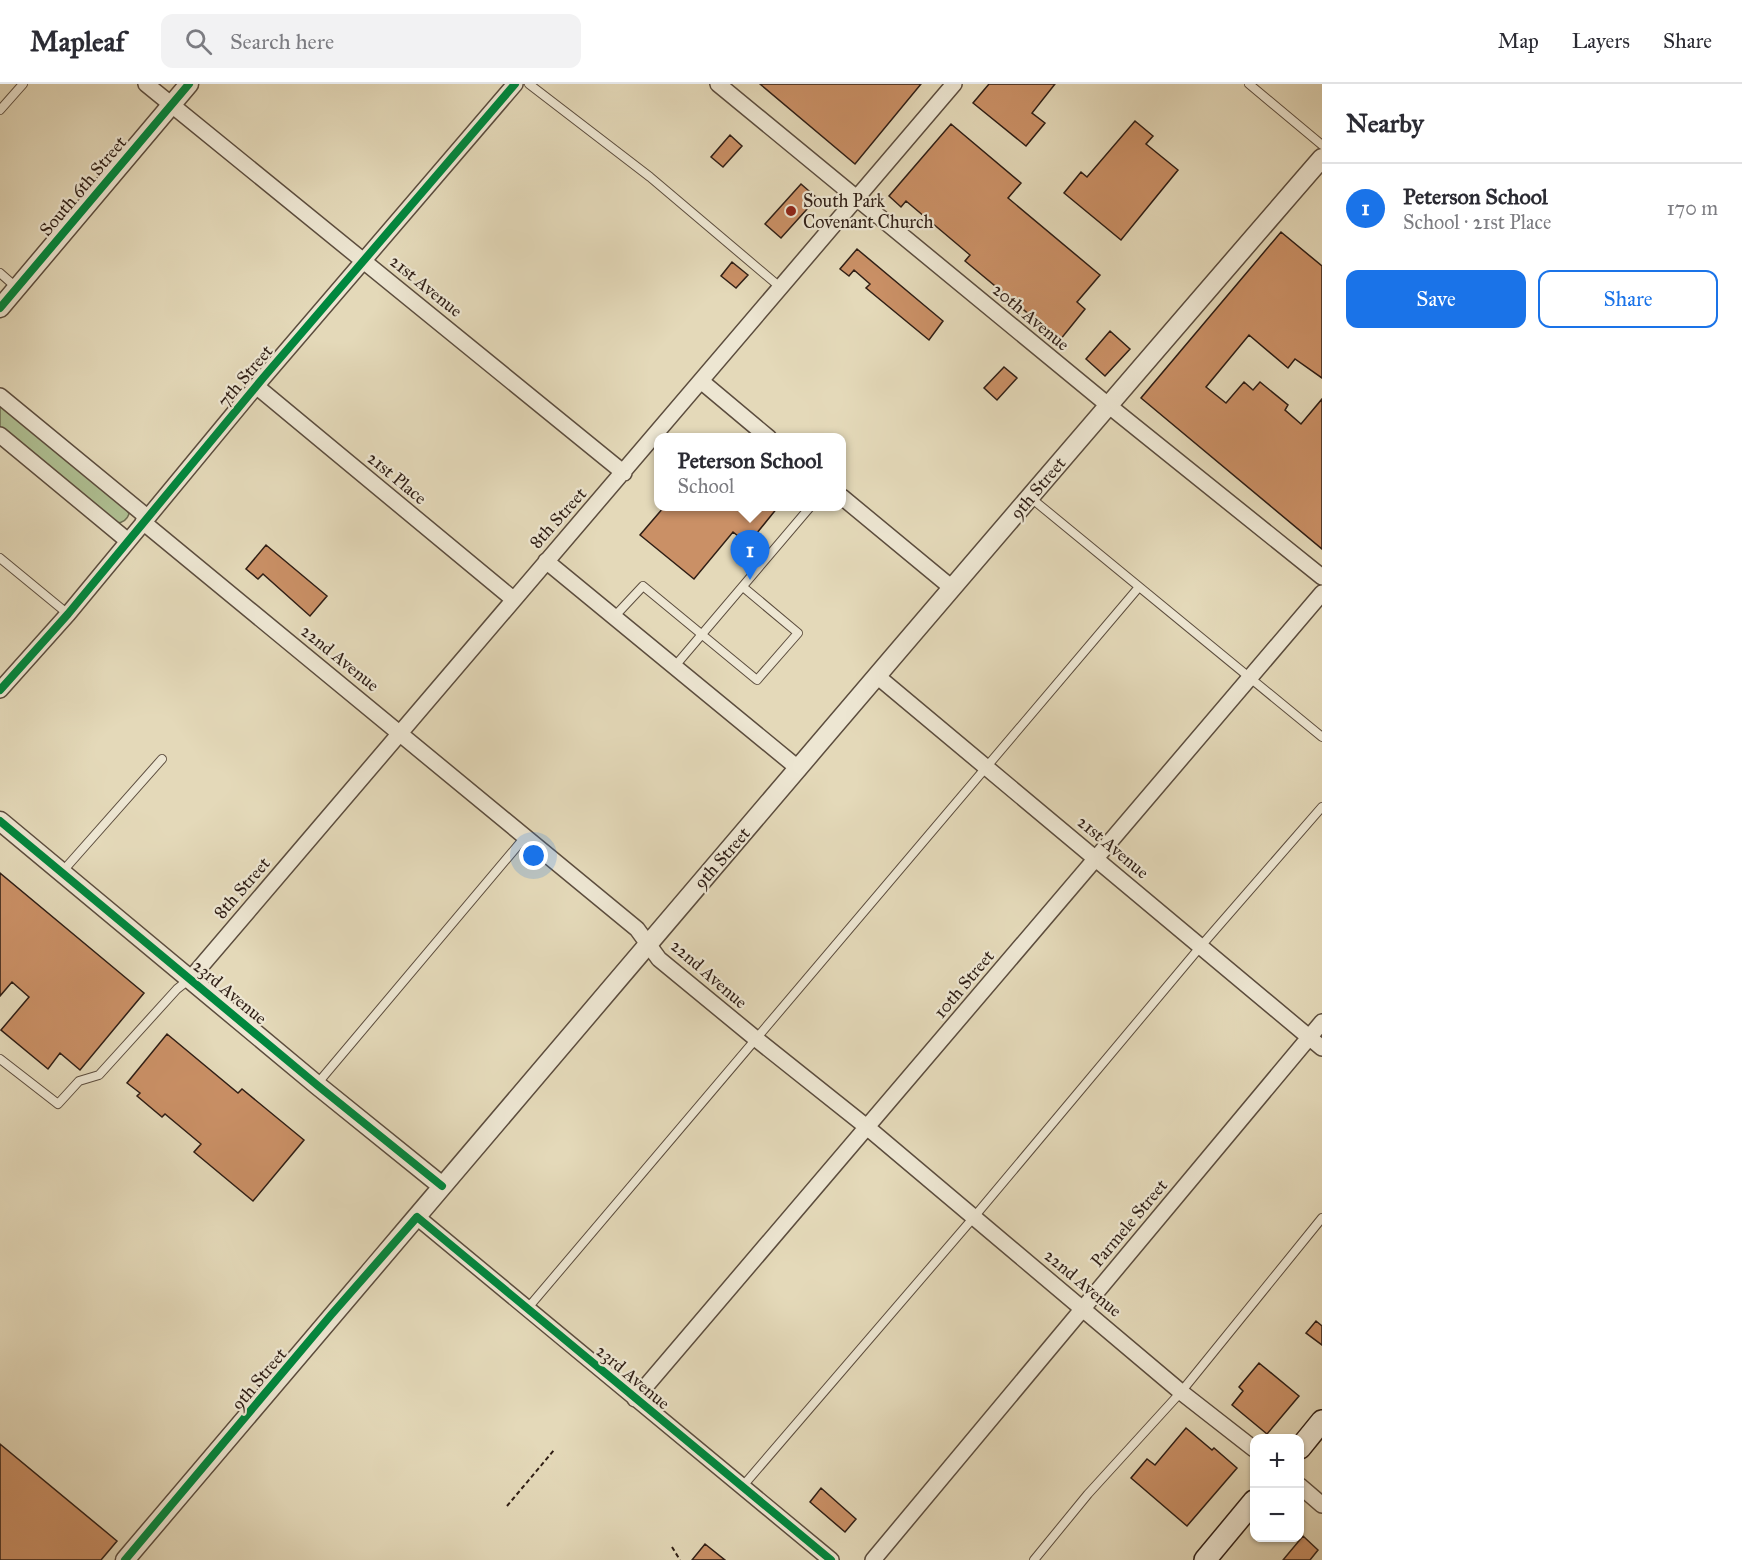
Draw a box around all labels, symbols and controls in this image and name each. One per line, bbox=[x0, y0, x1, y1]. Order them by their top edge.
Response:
search box bbox=[161, 14, 581, 68]
text: Mapleaf bbox=[30, 24, 125, 59]
icon: search bbox=[182, 25, 215, 58]
text: Search here bbox=[230, 28, 334, 55]
text: Map bbox=[1498, 28, 1539, 54]
text: Layers bbox=[1572, 28, 1630, 54]
text: Share bbox=[1663, 28, 1712, 54]
text: Nearby bbox=[1346, 107, 1424, 139]
street label: South 6th Street bbox=[35, 131, 132, 240]
text: Peterson School bbox=[1403, 183, 1548, 210]
place label: South Park Covenant Church bbox=[803, 190, 934, 233]
text: 1 bbox=[1362, 196, 1369, 220]
text: 170 m bbox=[1667, 196, 1718, 220]
marker: South Park Covenant Church bbox=[784, 204, 798, 218]
text: School · 21st Place bbox=[1403, 210, 1551, 234]
street label: 21st Avenue bbox=[385, 250, 467, 322]
button: Save bbox=[1346, 270, 1526, 328]
button: Share bbox=[1538, 270, 1718, 328]
street label: 20th Avenue bbox=[988, 278, 1074, 356]
street label: 7th Street bbox=[213, 340, 278, 412]
popup bbox=[654, 433, 846, 511]
street label: 21st Place bbox=[363, 447, 431, 509]
text: Peterson School bbox=[678, 447, 822, 474]
street label: 9th Street bbox=[1006, 452, 1071, 524]
text: School bbox=[678, 474, 734, 498]
street label: 8th Street bbox=[525, 482, 592, 553]
pin: 1 bbox=[730, 530, 770, 580]
street label: 22nd Avenue bbox=[296, 620, 384, 696]
street label: 21st Avenue bbox=[1073, 811, 1153, 883]
street label: 9th Street bbox=[689, 822, 755, 893]
your location bbox=[519, 841, 548, 870]
street label: 8th Street bbox=[209, 852, 275, 923]
street label: 22nd Avenue bbox=[666, 935, 752, 1013]
street label: 10th Street bbox=[929, 945, 999, 1023]
street label: 23rd Avenue bbox=[189, 955, 271, 1029]
street label: Parmele Street bbox=[1086, 1174, 1172, 1271]
street label: 22nd Avenue bbox=[1040, 1244, 1126, 1322]
street label: 23rd Avenue bbox=[592, 1340, 674, 1414]
street label: 9th Street bbox=[227, 1343, 292, 1415]
map controls bbox=[1250, 1434, 1304, 1542]
button: + bbox=[1250, 1434, 1304, 1488]
button: − bbox=[1250, 1488, 1304, 1542]

